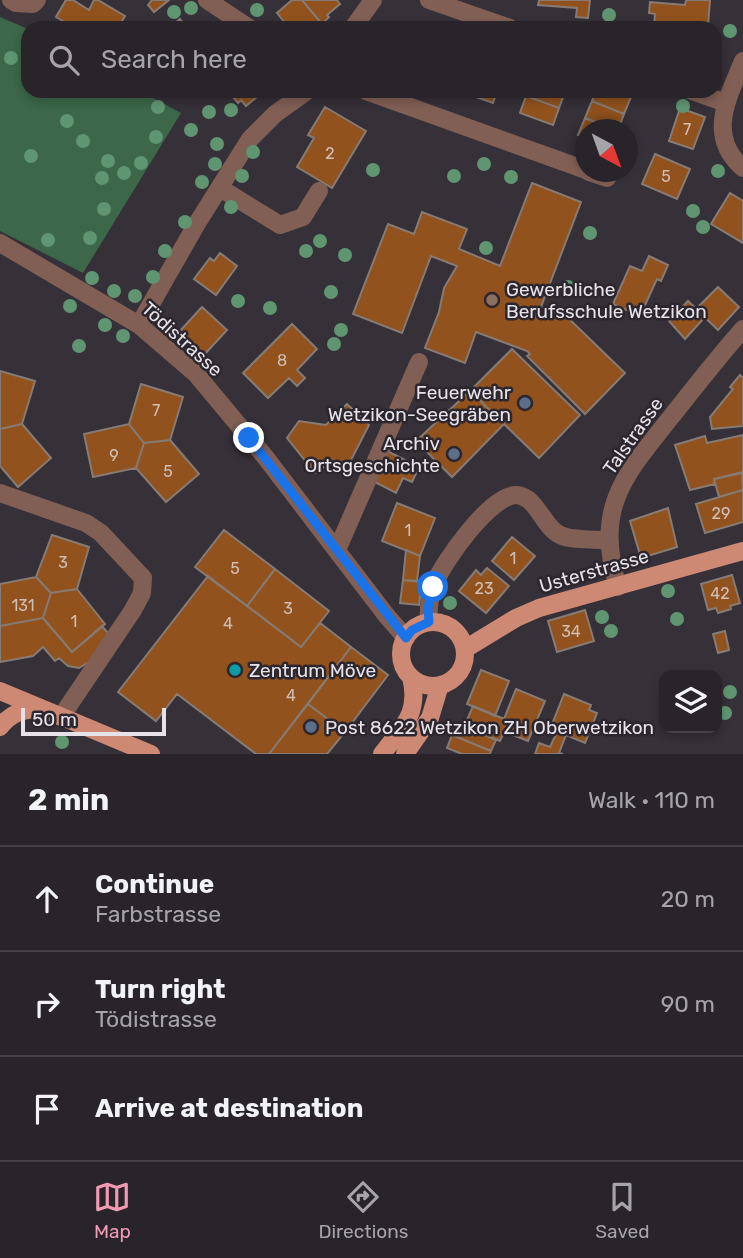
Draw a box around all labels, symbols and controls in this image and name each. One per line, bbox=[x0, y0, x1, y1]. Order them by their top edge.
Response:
search box bbox=[21, 21, 722, 98]
icon: search bbox=[45, 41, 83, 79]
text: Search here bbox=[101, 44, 247, 75]
north arrow bbox=[575, 119, 638, 182]
house number: 7 bbox=[683, 120, 691, 139]
house number: 2 bbox=[325, 144, 335, 163]
house number: 5 bbox=[661, 167, 671, 186]
place label: Gewerbliche Berufsschule Wetzikon bbox=[506, 278, 707, 323]
marker: Gewerbliche Berufsschule Wetzikon bbox=[484, 292, 500, 308]
street label: Tödistrasse bbox=[137, 297, 227, 381]
house number: 8 bbox=[277, 351, 287, 370]
place label: Feuerwehr Wetzikon-Seegräben bbox=[328, 381, 512, 426]
street label: Talstrasse bbox=[598, 393, 668, 479]
marker: Feuerwehr Wetzikon-Seegräben bbox=[517, 395, 533, 411]
house number: 7 bbox=[152, 401, 160, 420]
route end bbox=[233, 422, 264, 453]
place label: Archiv Ortsgeschichte bbox=[304, 432, 440, 477]
house number: 9 bbox=[109, 446, 119, 465]
marker: Archiv Ortsgeschichte bbox=[446, 446, 462, 462]
house number: 5 bbox=[163, 462, 173, 481]
house number: 29 bbox=[712, 504, 730, 523]
house number: 1 bbox=[405, 521, 411, 540]
street label: Usterstrasse bbox=[537, 544, 651, 598]
house number: 1 bbox=[510, 549, 516, 568]
house number: 3 bbox=[58, 553, 68, 572]
house number: 5 bbox=[230, 559, 240, 578]
route start bbox=[417, 571, 448, 602]
house number: 23 bbox=[474, 579, 494, 598]
house number: 42 bbox=[710, 584, 730, 603]
house number: 131 bbox=[11, 596, 35, 615]
house number: 3 bbox=[283, 599, 293, 618]
house number: 1 bbox=[71, 612, 77, 631]
house number: 4 bbox=[223, 614, 233, 633]
house number: 34 bbox=[561, 622, 581, 641]
place label: Zentrum Möve bbox=[249, 659, 376, 682]
marker: Zentrum Möve bbox=[227, 662, 243, 678]
map controls bbox=[659, 670, 722, 733]
button: layers bbox=[659, 670, 722, 733]
house number: 4 bbox=[286, 686, 296, 705]
scale bar bbox=[21, 705, 166, 737]
text: 50 m bbox=[32, 708, 77, 731]
place label: Post 8622 Wetzikon ZH Oberwetzikon bbox=[325, 716, 654, 739]
marker: Post 8622 Wetzikon ZH Oberwetzikon bbox=[303, 719, 319, 735]
text: 2 min bbox=[28, 782, 109, 818]
text: Walk · 110 m bbox=[588, 786, 715, 814]
text: Continue bbox=[95, 869, 214, 900]
icon: ahead bbox=[28, 880, 66, 918]
text: 20 m bbox=[661, 885, 715, 913]
text: Farbstrasse bbox=[95, 900, 221, 928]
text: Turn right bbox=[95, 974, 225, 1005]
icon: right bbox=[28, 985, 66, 1023]
text: 90 m bbox=[661, 990, 715, 1018]
text: Tödistrasse bbox=[95, 1005, 217, 1033]
icon: arrive bbox=[28, 1090, 66, 1128]
text: Arrive at destination bbox=[95, 1093, 363, 1124]
tab: Map bbox=[93, 1178, 131, 1243]
tab: Directions bbox=[318, 1178, 408, 1243]
tab: Saved bbox=[595, 1178, 650, 1243]

